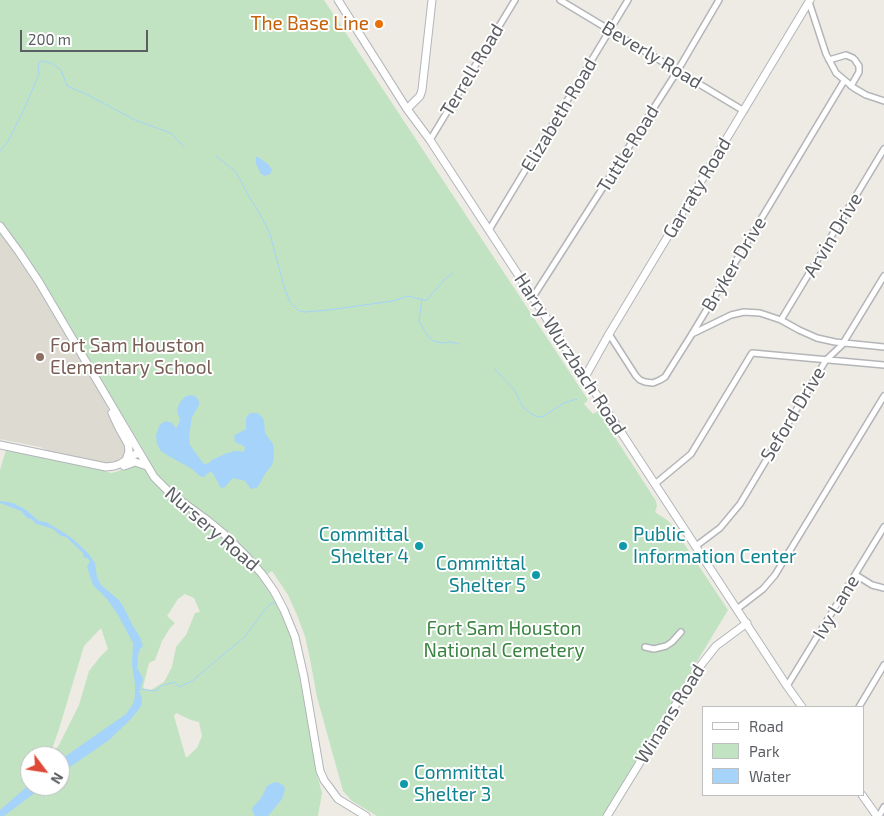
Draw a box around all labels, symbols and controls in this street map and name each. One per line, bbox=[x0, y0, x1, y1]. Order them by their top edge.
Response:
place label: The Base Line bbox=[250, 13, 369, 35]
street label: Beverly Road bbox=[598, 16, 706, 94]
marker: The Base Line bbox=[373, 18, 385, 30]
scale bar bbox=[22, 20, 150, 52]
street label: Terrell Road bbox=[436, 20, 508, 120]
text: 200 m bbox=[28, 30, 71, 48]
street label: Elizabeth Road bbox=[516, 54, 602, 176]
street label: Tuttle Road bbox=[592, 101, 664, 197]
street label: Garraty Road bbox=[658, 134, 736, 242]
street label: Arvin Drive bbox=[799, 189, 867, 281]
street label: Bryker Drive bbox=[697, 213, 771, 315]
street label: Harry Wurzbach Road bbox=[509, 269, 631, 439]
place label: Fort Sam Houston Elementary School bbox=[50, 335, 212, 379]
marker: Fort Sam Houston Elementary School bbox=[34, 351, 46, 363]
street label: Seford Drive bbox=[756, 363, 830, 465]
street label: Nursery Road bbox=[160, 482, 264, 576]
place label: Committal Shelter 4 bbox=[319, 524, 409, 568]
place label: Public Information Center bbox=[633, 524, 797, 568]
marker: Committal Shelter 4 bbox=[413, 540, 425, 552]
marker: Public Information Center bbox=[617, 540, 629, 552]
place label: Committal Shelter 5 bbox=[436, 553, 526, 597]
marker: Committal Shelter 5 bbox=[530, 569, 542, 581]
street label: Ivy Lane bbox=[808, 571, 864, 643]
park label: Fort Sam Houston National Cemetery bbox=[424, 618, 584, 662]
street label: Winans Road bbox=[630, 660, 710, 768]
legend bbox=[702, 706, 864, 796]
text: Road bbox=[749, 717, 784, 735]
text: Park bbox=[749, 742, 780, 760]
north arrow bbox=[20, 746, 70, 796]
place label: Committal Shelter 3 bbox=[414, 762, 504, 806]
text: Water bbox=[749, 767, 791, 785]
text: N bbox=[48, 770, 67, 787]
marker: Committal Shelter 3 bbox=[398, 778, 410, 790]

